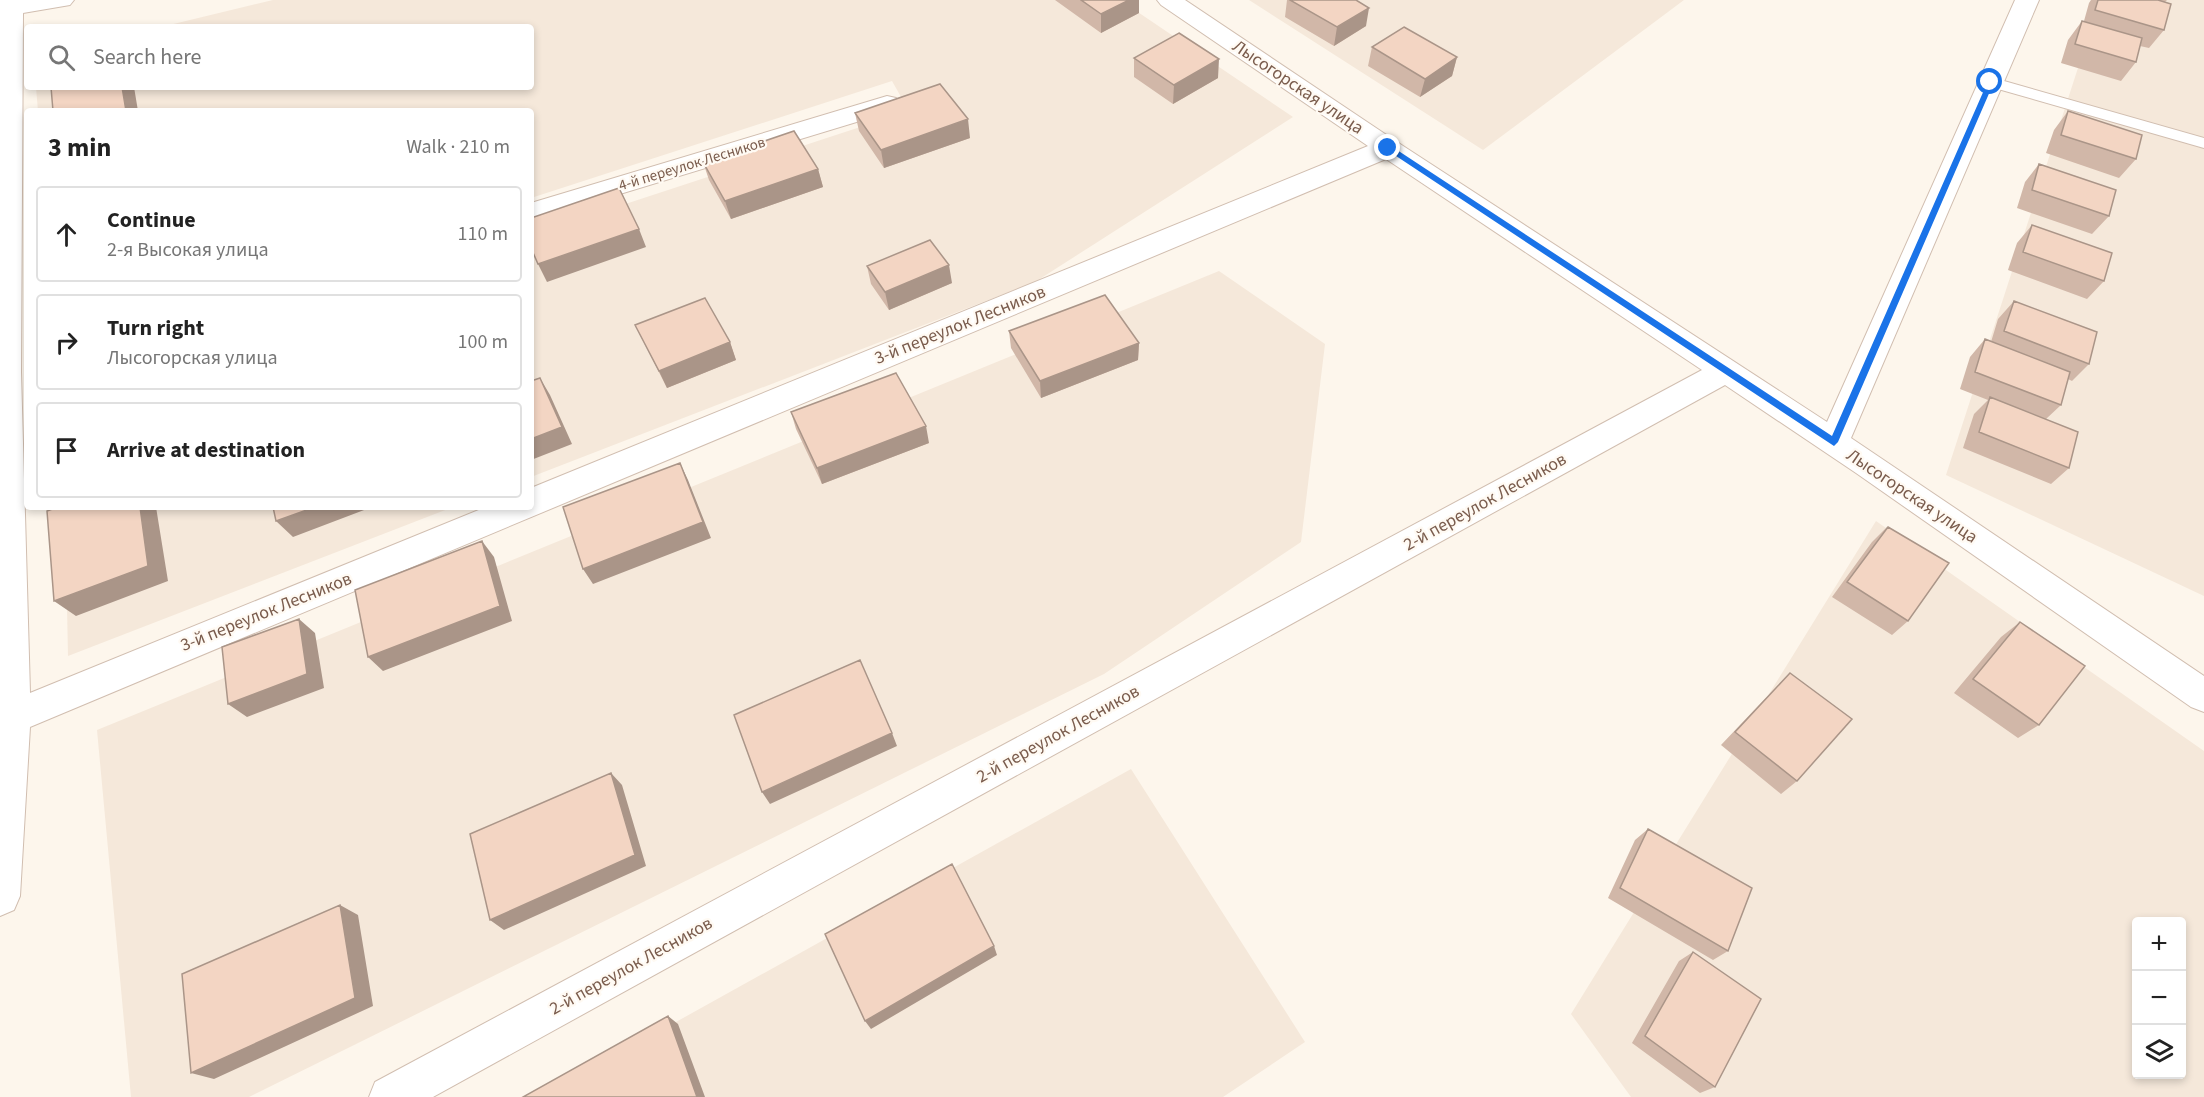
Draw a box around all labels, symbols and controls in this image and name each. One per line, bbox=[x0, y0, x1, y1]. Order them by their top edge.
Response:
search box bbox=[24, 24, 534, 90]
street label: Лысогорская улица bbox=[1227, 34, 1369, 140]
icon: search bbox=[45, 41, 78, 74]
text: Search here bbox=[93, 41, 201, 73]
route start bbox=[1976, 68, 2002, 94]
text: 3 min bbox=[48, 129, 111, 166]
street label: 4-й переулок Лесников bbox=[616, 132, 768, 196]
text: Walk · 210 m bbox=[406, 133, 510, 161]
route end bbox=[1374, 134, 1400, 160]
text: Continue bbox=[107, 204, 196, 236]
icon: ahead bbox=[50, 218, 83, 251]
text: 110 m bbox=[458, 220, 508, 248]
text: 2-я Высокая улица bbox=[107, 236, 269, 264]
street label: 3-й переулок Лесников bbox=[871, 279, 1049, 371]
text: Turn right bbox=[107, 312, 204, 344]
icon: right bbox=[50, 326, 83, 359]
text: 100 m bbox=[458, 328, 508, 356]
text: Лысогорская улица bbox=[107, 344, 278, 372]
icon: arrive bbox=[50, 434, 83, 467]
text: Arrive at destination bbox=[107, 434, 305, 466]
street label: Лысогорская улица bbox=[1841, 443, 1983, 549]
street label: 2-й переулок Лесников bbox=[1399, 447, 1571, 557]
street label: 3-й переулок Лесников bbox=[177, 566, 355, 658]
street label: 2-й переулок Лесников bbox=[972, 679, 1144, 789]
street label: 2-й переулок Лесников bbox=[545, 911, 717, 1021]
map controls bbox=[2132, 917, 2186, 1079]
button: + bbox=[2132, 917, 2186, 971]
button: − bbox=[2132, 971, 2186, 1025]
button: layers bbox=[2132, 1025, 2186, 1079]

